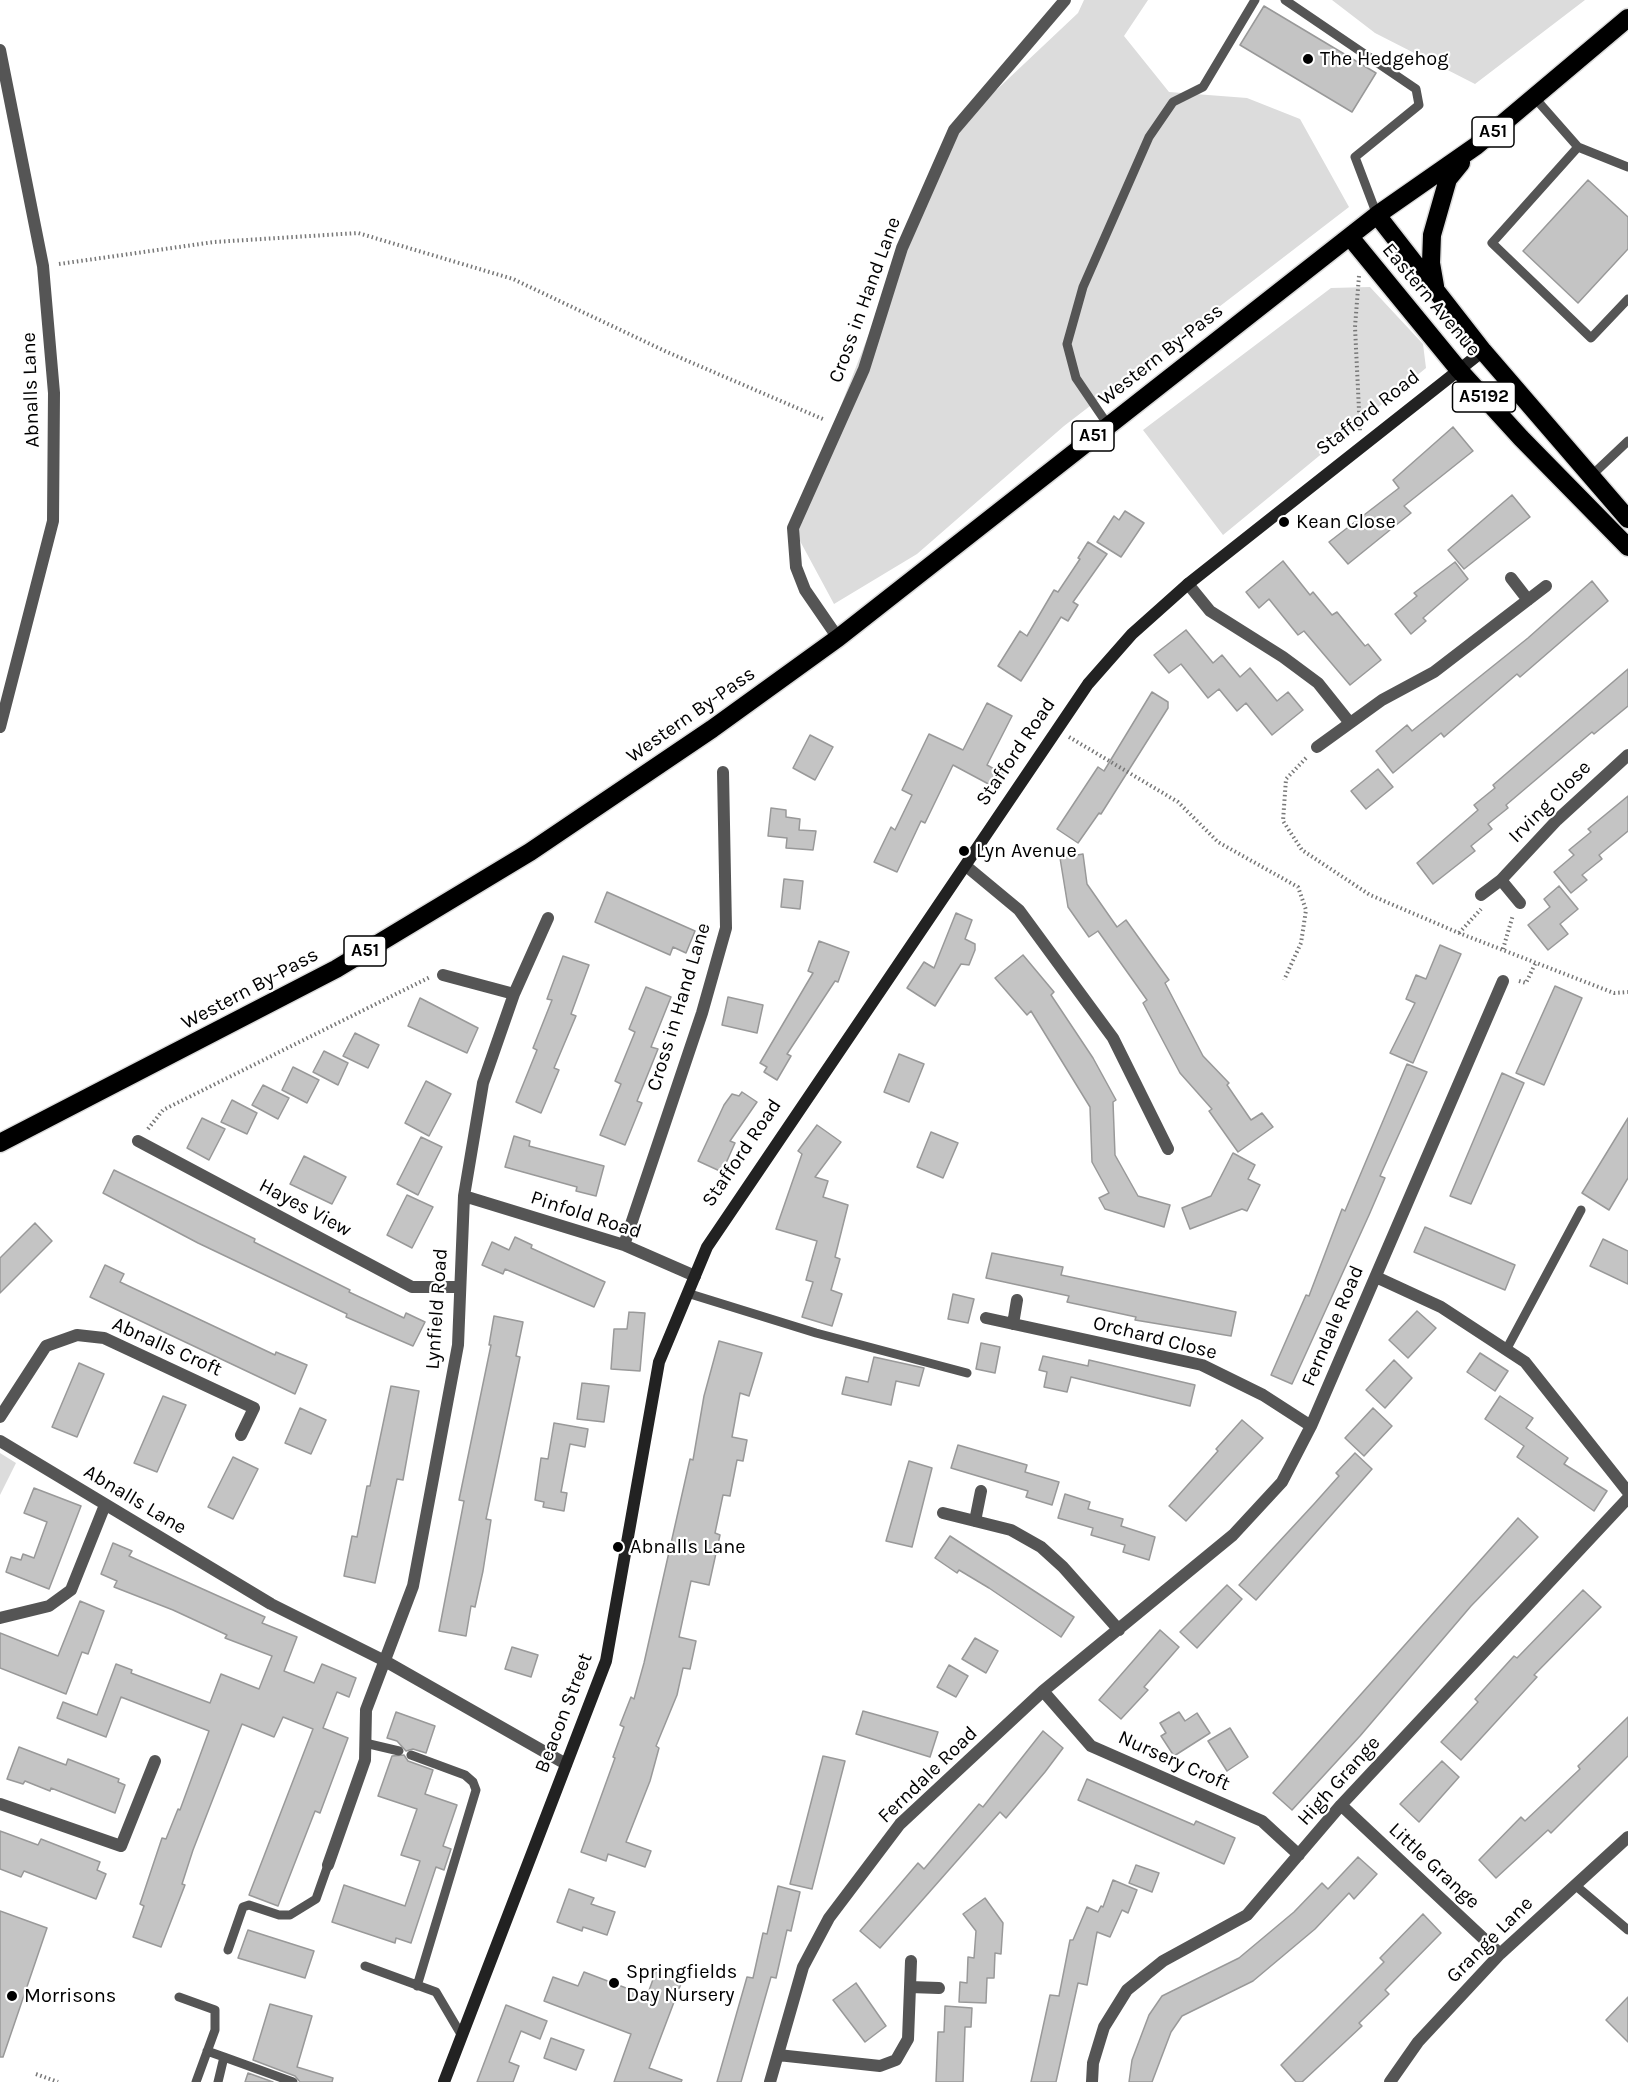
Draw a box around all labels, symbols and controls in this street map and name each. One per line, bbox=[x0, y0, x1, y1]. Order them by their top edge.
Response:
place label: The Hedgehog bbox=[1320, 47, 1448, 71]
marker: The Hedgehog bbox=[1301, 52, 1315, 66]
road number: A51 bbox=[1472, 117, 1514, 147]
street label: Cross in Hand Lane bbox=[824, 214, 906, 386]
street label: Eastern Avenue bbox=[1377, 239, 1485, 361]
street label: Western By-Pass bbox=[1094, 299, 1228, 411]
street label: Abnalls Lane bbox=[17, 332, 45, 448]
street label: Stafford Road bbox=[1311, 365, 1425, 461]
road number: A5192 bbox=[1452, 382, 1516, 412]
road number: A51 bbox=[1072, 421, 1114, 451]
place label: Kean Close bbox=[1296, 510, 1396, 534]
marker: Kean Close bbox=[1277, 515, 1291, 529]
street label: Western By-Pass bbox=[622, 662, 760, 768]
street label: Stafford Road bbox=[971, 693, 1061, 811]
street label: Irving Close bbox=[1504, 756, 1596, 848]
place label: Lyn Avenue bbox=[976, 839, 1077, 863]
marker: Lyn Avenue bbox=[957, 844, 971, 858]
street label: Cross in Hand Lane bbox=[642, 920, 716, 1094]
road number: A51 bbox=[344, 936, 386, 966]
street label: Western By-Pass bbox=[177, 943, 323, 1035]
street label: Stafford Road bbox=[697, 1094, 787, 1212]
street label: Hayes View bbox=[255, 1174, 355, 1242]
street label: Pinfold Road bbox=[528, 1186, 644, 1244]
street label: Lynfield Road bbox=[421, 1248, 453, 1370]
street label: Ferndale Road bbox=[1297, 1262, 1369, 1390]
street label: Orchard Close bbox=[1091, 1311, 1219, 1365]
street label: Abnalls Croft bbox=[108, 1312, 226, 1382]
street label: Abnalls Lane bbox=[79, 1460, 191, 1540]
place label: Abnalls Lane bbox=[630, 1535, 746, 1559]
marker: Abnalls Lane bbox=[611, 1540, 625, 1554]
street label: Beacon Street bbox=[530, 1650, 598, 1776]
street label: Ferndale Road bbox=[873, 1722, 983, 1828]
street label: Nursery Croft bbox=[1114, 1726, 1234, 1796]
street label: High Grange bbox=[1293, 1731, 1385, 1831]
street label: Little Grange bbox=[1383, 1818, 1485, 1914]
street label: Grange Lane bbox=[1442, 1892, 1538, 1988]
place label: Springfields Day Nursery bbox=[626, 1960, 737, 2007]
marker: Springfields Day Nursery bbox=[607, 1976, 621, 1990]
place label: Morrisons bbox=[24, 1984, 116, 2008]
marker: Morrisons bbox=[5, 1989, 19, 2003]

